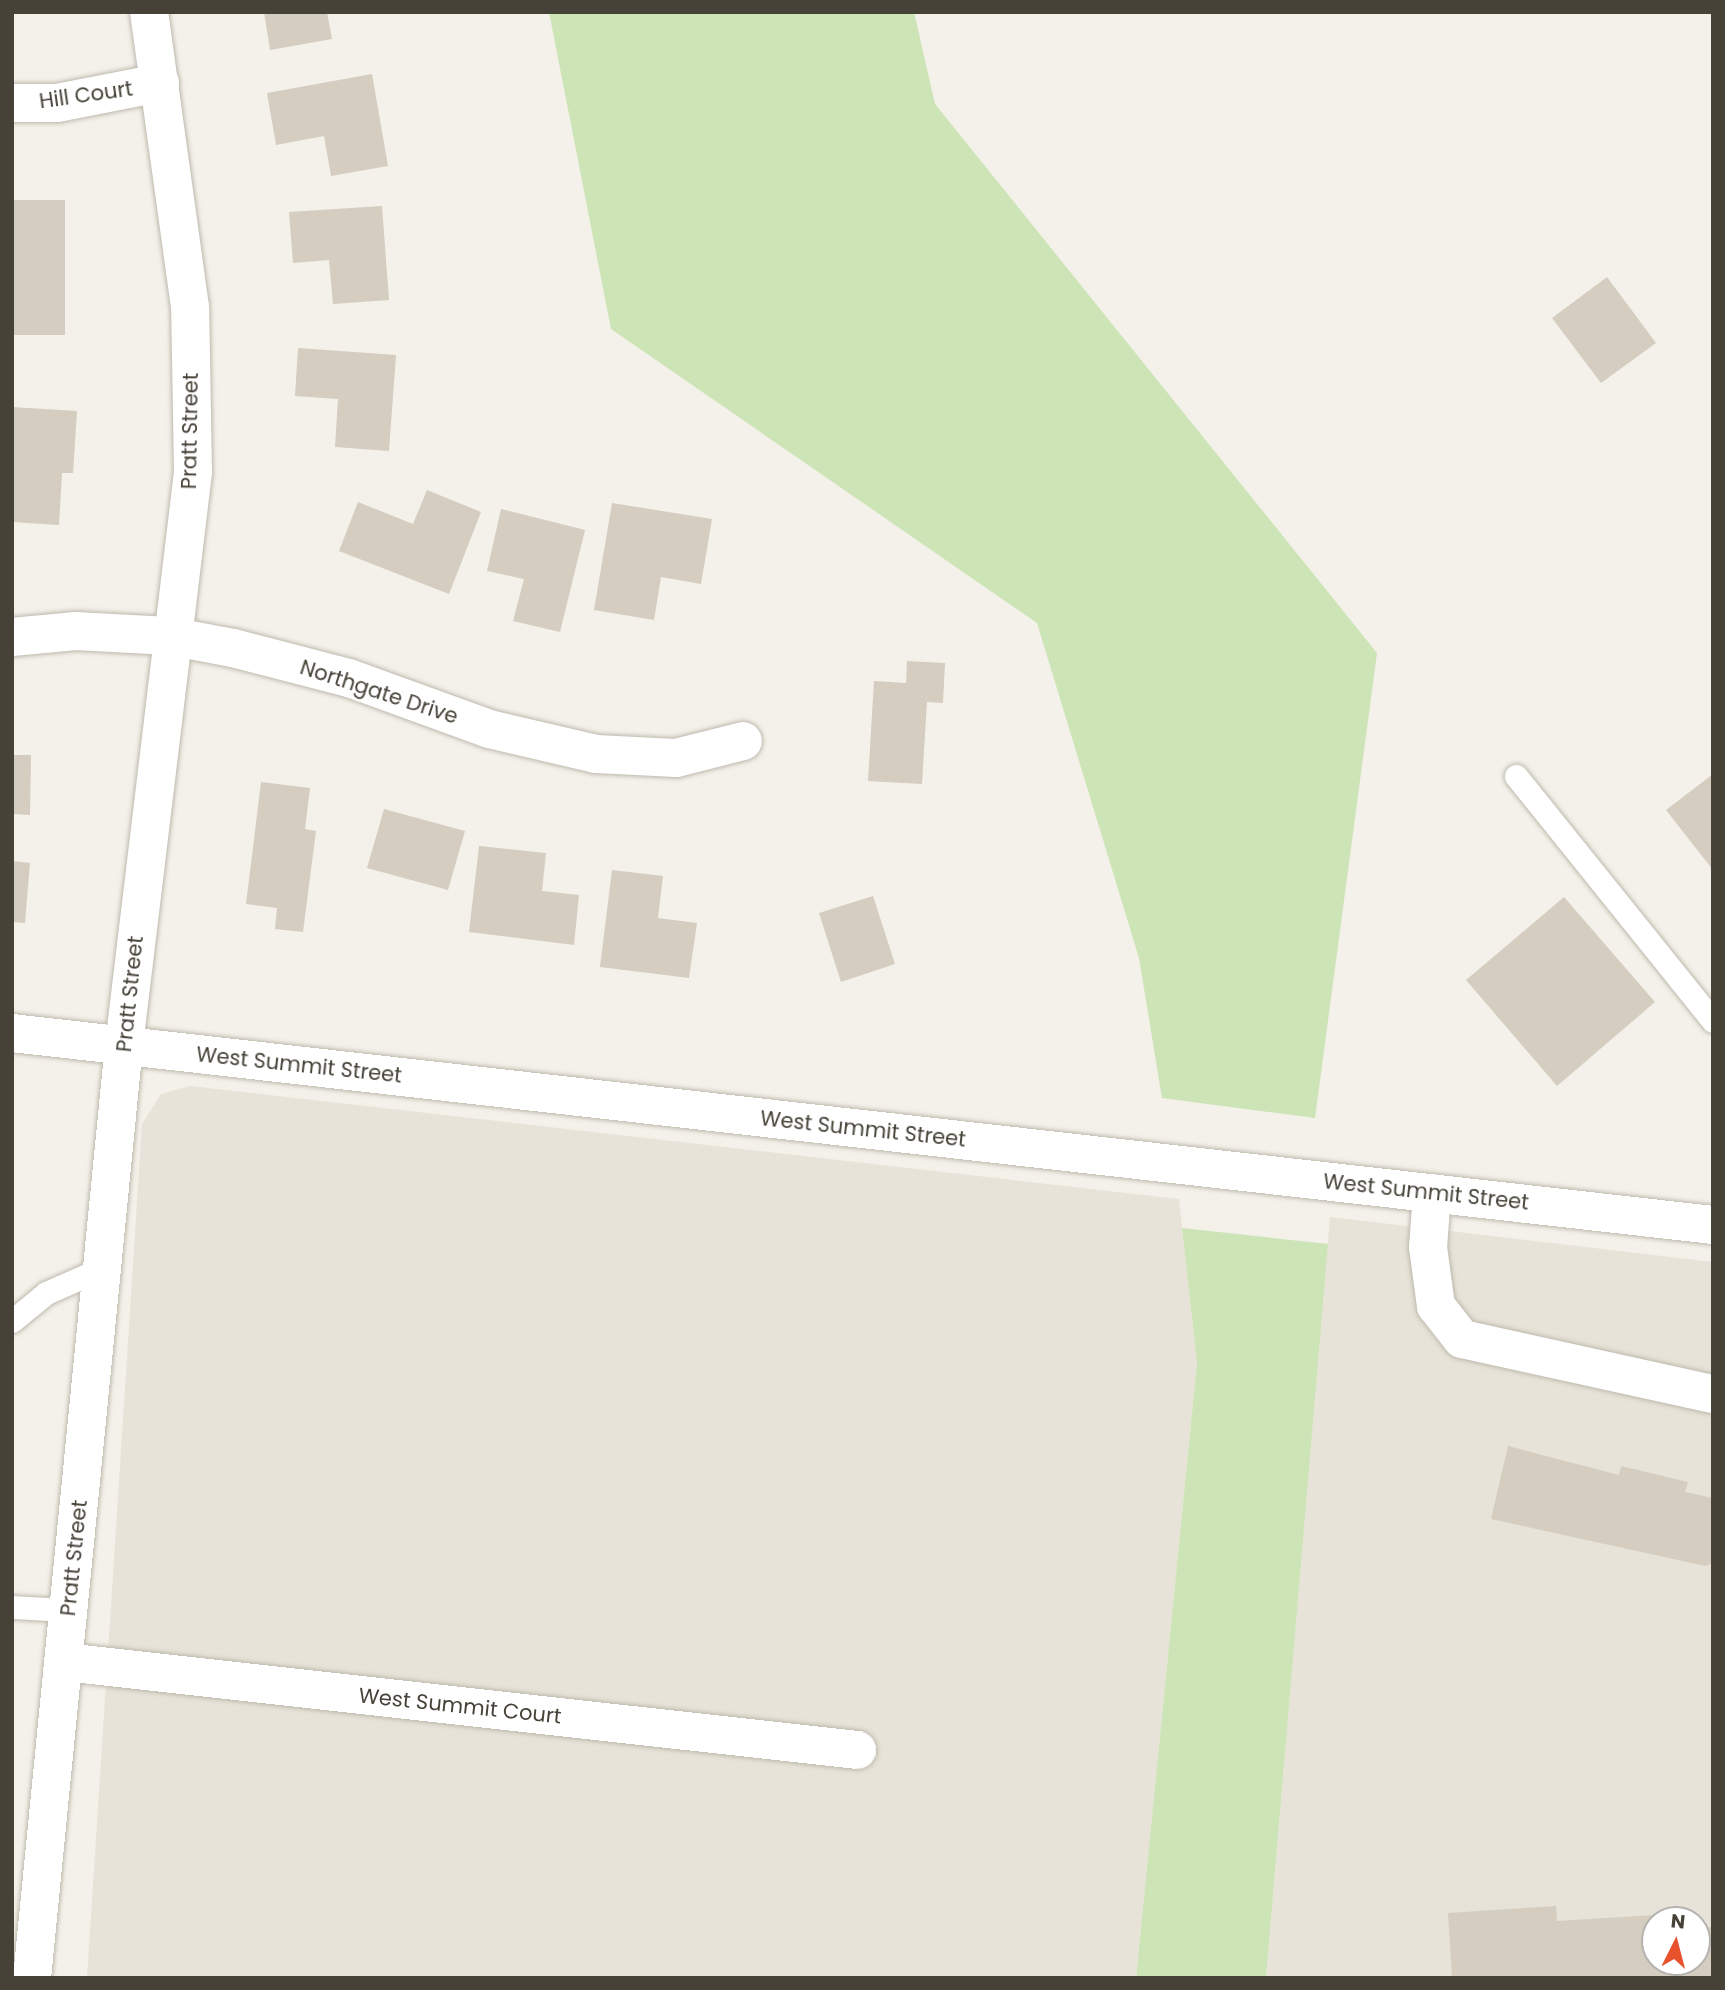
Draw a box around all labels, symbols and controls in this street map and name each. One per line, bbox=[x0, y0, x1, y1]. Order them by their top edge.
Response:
street label: Hill Court bbox=[38, 76, 134, 114]
street label: Pratt Street bbox=[176, 373, 204, 489]
street label: Northgate Drive bbox=[297, 655, 461, 729]
street label: Pratt Street bbox=[111, 935, 149, 1053]
street label: West Summit Street bbox=[195, 1042, 403, 1088]
street label: West Summit Street bbox=[759, 1106, 967, 1152]
street label: West Summit Street bbox=[1322, 1169, 1530, 1215]
street label: Pratt Street bbox=[55, 1499, 93, 1617]
street label: West Summit Court bbox=[357, 1683, 563, 1729]
north arrow bbox=[1641, 1906, 1711, 1976]
text: N bbox=[1670, 1907, 1687, 1936]

